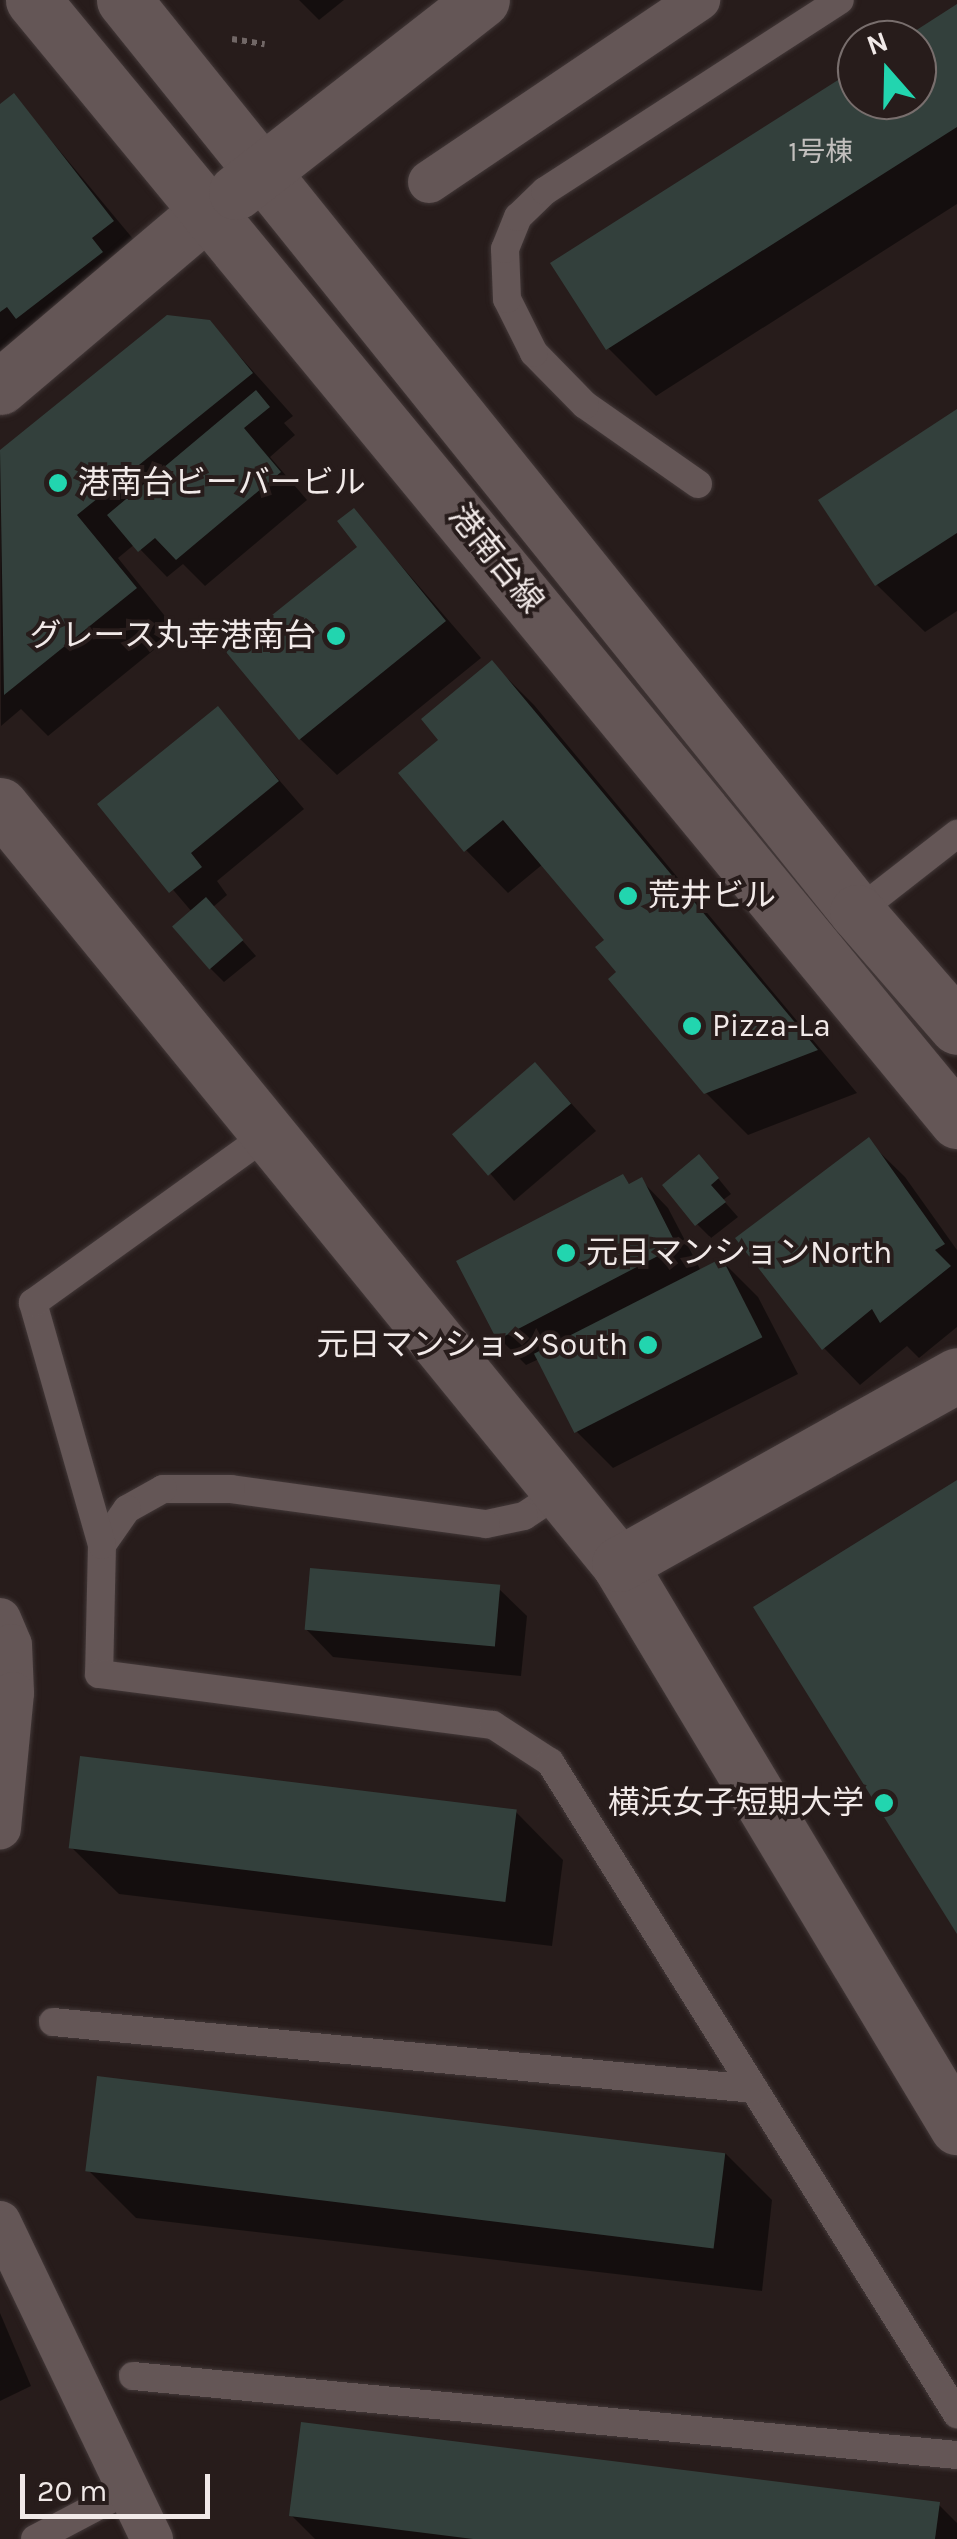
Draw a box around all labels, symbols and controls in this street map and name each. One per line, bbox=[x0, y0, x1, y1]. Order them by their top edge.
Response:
north arrow bbox=[837, 20, 937, 120]
text: N bbox=[862, 24, 892, 62]
house number: 1号棟 bbox=[788, 135, 854, 169]
place label: 港南台ビーバービル bbox=[78, 464, 366, 502]
marker: 港南台ビーバービル bbox=[47, 472, 69, 494]
street label: 港南台線 bbox=[441, 497, 551, 621]
place label: グレース丸幸港南台 bbox=[28, 617, 316, 655]
marker: グレース丸幸港南台 bbox=[325, 625, 347, 647]
place label: 荒井ビル bbox=[648, 877, 776, 915]
marker: 荒井ビル bbox=[617, 885, 639, 907]
place label: Pizza-La bbox=[712, 1007, 831, 1045]
marker: Pizza-La bbox=[681, 1015, 703, 1037]
place label: 元日マンションNorth bbox=[586, 1234, 892, 1272]
marker: 元日マンションNorth bbox=[555, 1242, 577, 1264]
place label: 元日マンションSouth bbox=[316, 1326, 628, 1364]
marker: 元日マンションSouth bbox=[637, 1334, 659, 1356]
place label: 横浜女子短期大学 bbox=[608, 1784, 864, 1822]
marker: 横浜女子短期大学 bbox=[873, 1792, 895, 1814]
scale bar bbox=[25, 2454, 215, 2516]
text: 20 m bbox=[37, 2473, 107, 2509]

